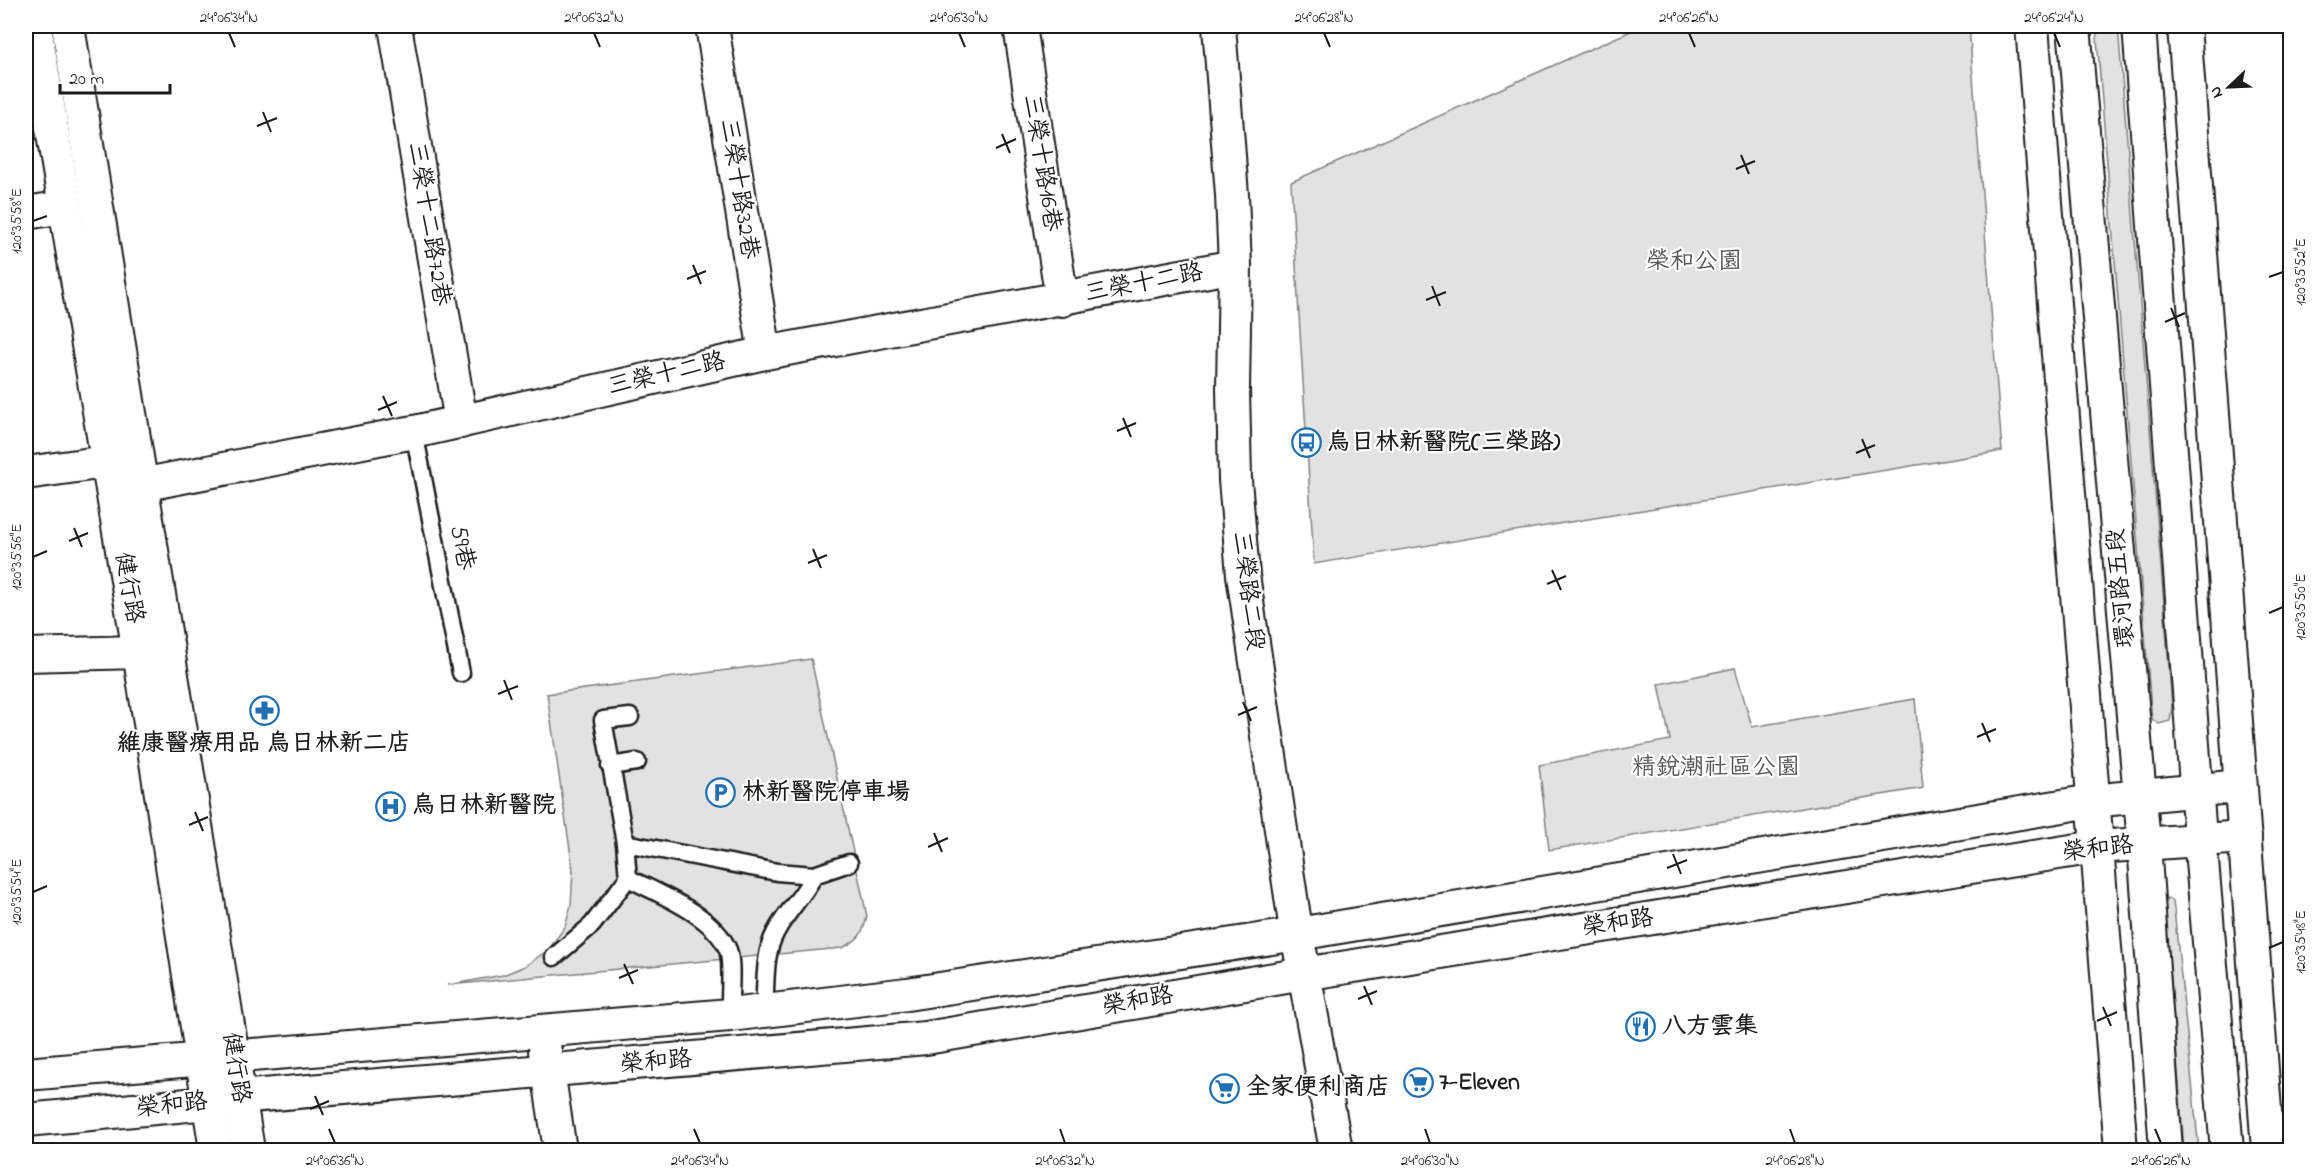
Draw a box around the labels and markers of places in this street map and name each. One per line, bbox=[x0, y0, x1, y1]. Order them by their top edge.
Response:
place label: 烏日林新醫院(三榮路) bbox=[1327, 426, 1560, 461]
bus stop icon: 烏日林新醫院(三榮路) bbox=[1290, 427, 1322, 459]
pharmacy icon: 維康醫療用品 烏日林新二店 bbox=[248, 695, 280, 727]
place label: 維康醫療用品 烏日林新二店 bbox=[117, 727, 411, 762]
place label: 林新醫院停車場 bbox=[742, 776, 910, 811]
parking icon: 林新醫院停車場 bbox=[705, 777, 737, 809]
place label: 烏日林新醫院 bbox=[412, 789, 556, 824]
hospital icon: 烏日林新醫院 bbox=[375, 790, 407, 822]
place label: 八方雲集 bbox=[1662, 1010, 1758, 1045]
restaurant icon: 八方雲集 bbox=[1625, 1011, 1657, 1043]
place label: 7-Eleven bbox=[1439, 1066, 1520, 1101]
supermarket icon: 7-Eleven bbox=[1402, 1067, 1434, 1099]
place label: 全家便利商店 bbox=[1246, 1071, 1390, 1106]
supermarket icon: 全家便利商店 bbox=[1209, 1072, 1241, 1104]

